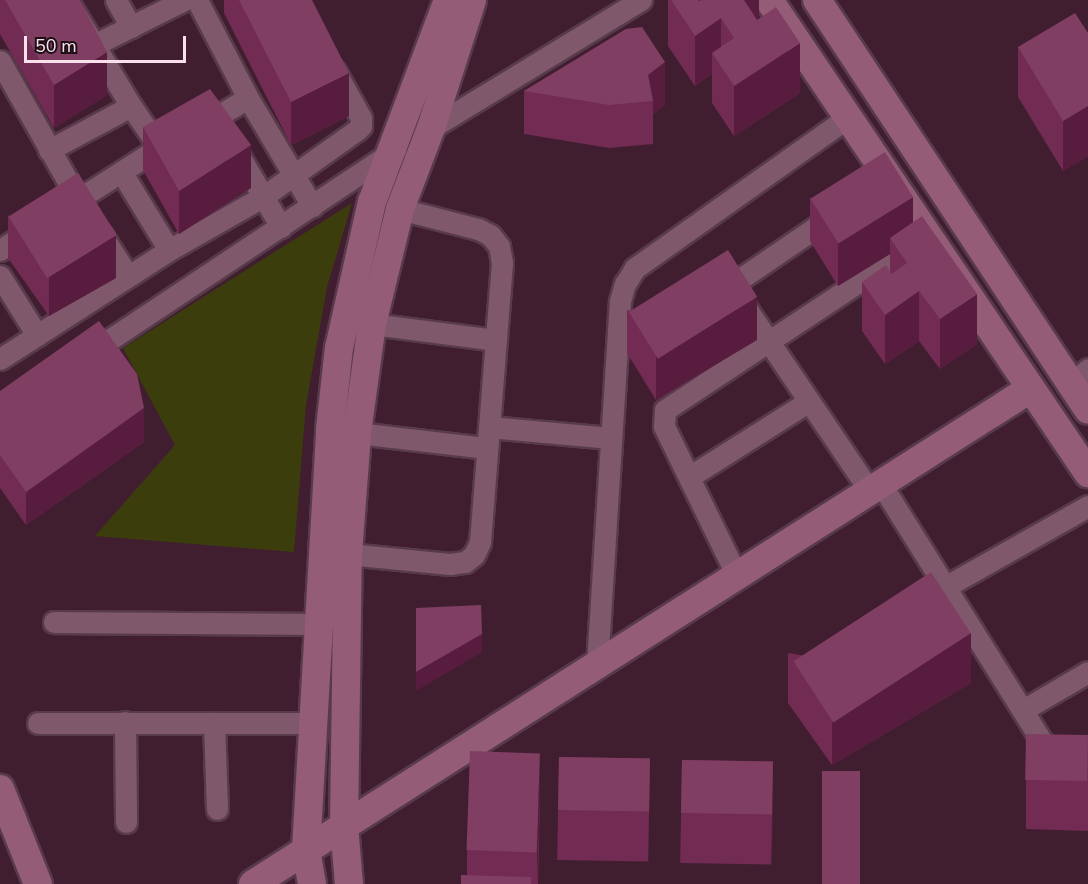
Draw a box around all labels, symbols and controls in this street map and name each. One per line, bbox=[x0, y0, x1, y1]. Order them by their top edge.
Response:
scale bar bbox=[27, 24, 189, 62]
text: 50 m bbox=[35, 34, 77, 58]

